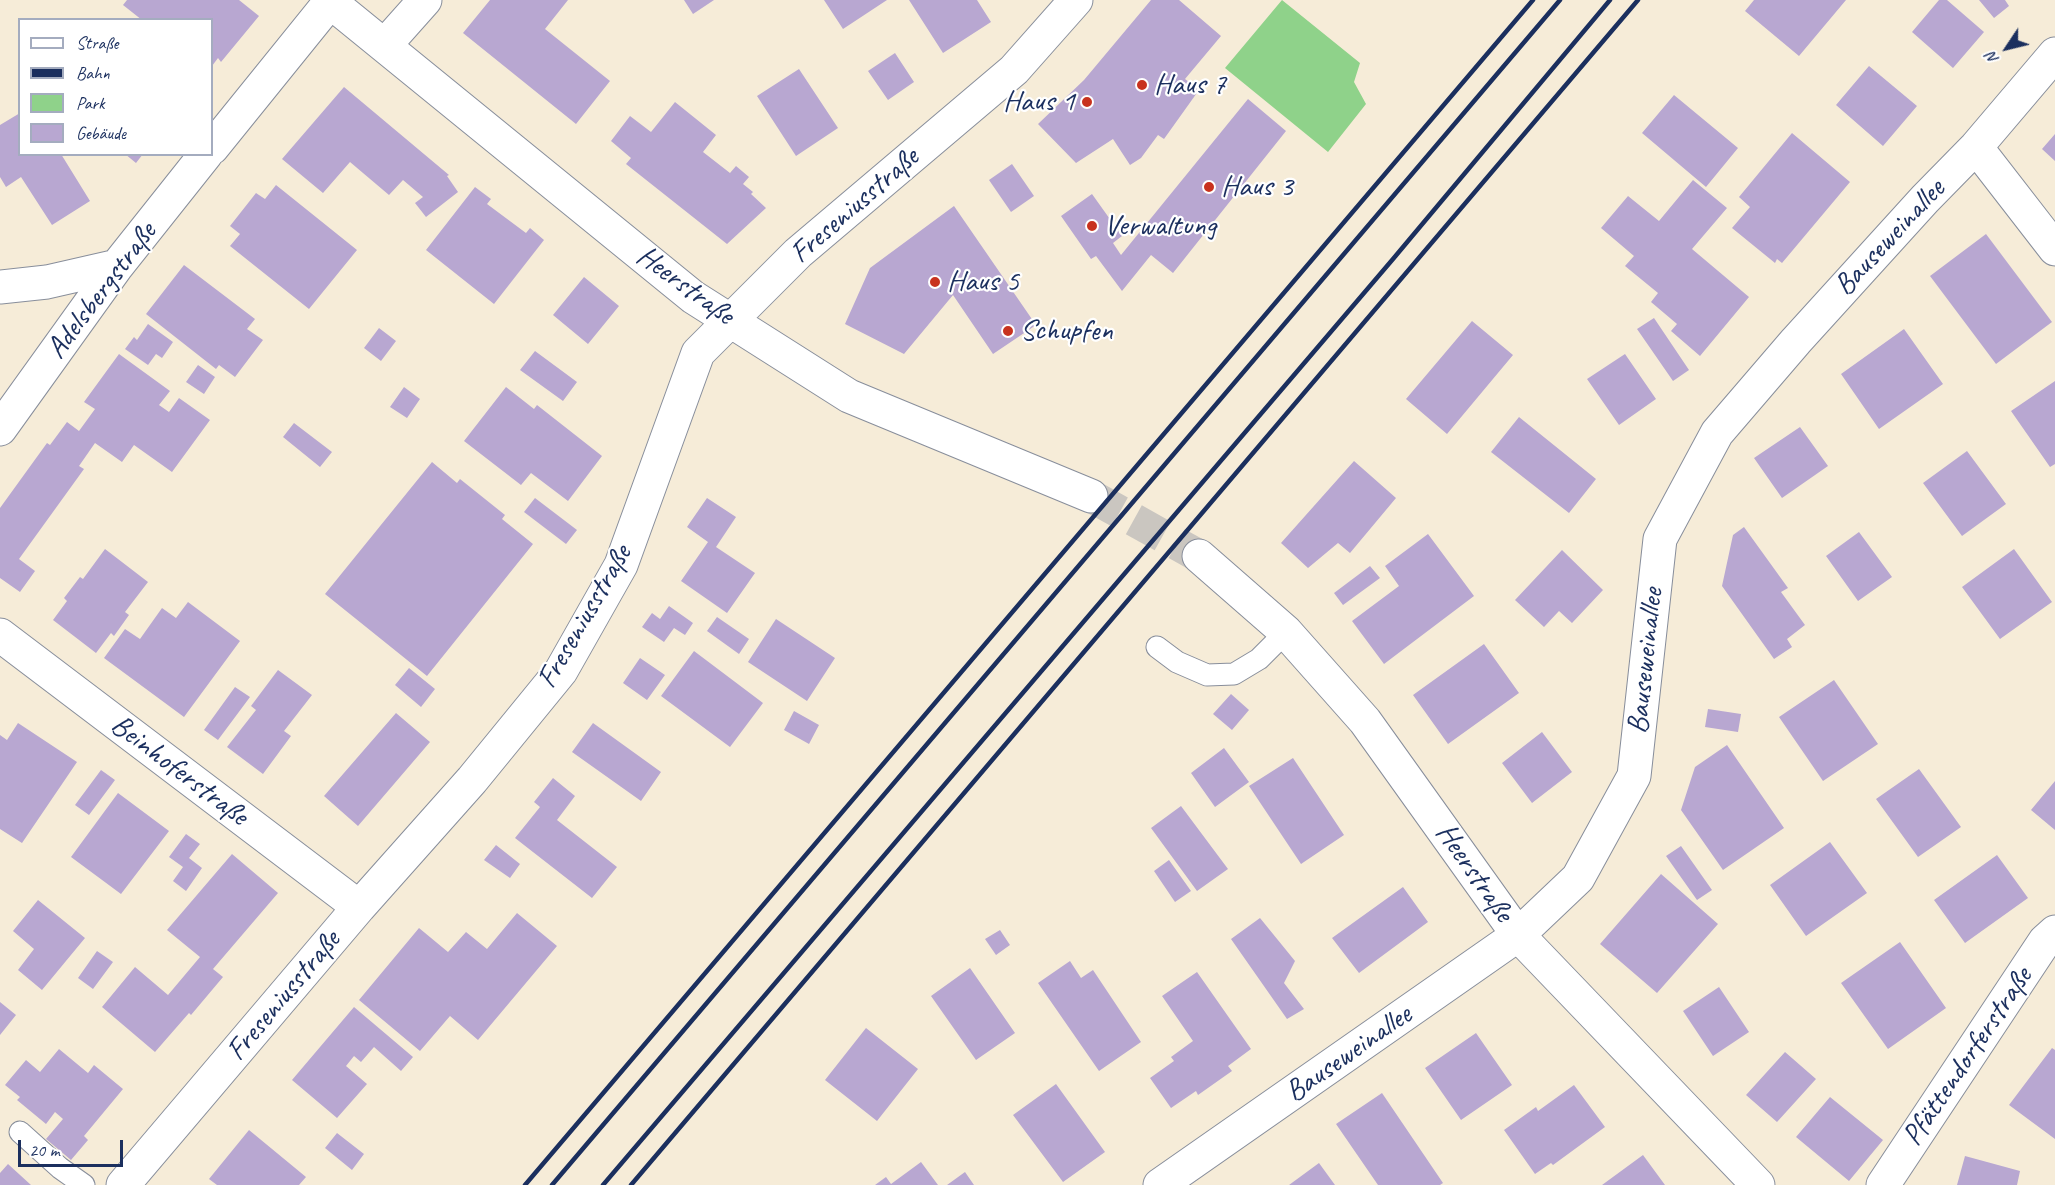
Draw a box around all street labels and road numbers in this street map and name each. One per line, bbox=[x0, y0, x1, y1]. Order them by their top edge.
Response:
street label: Freseniusstraße bbox=[783, 140, 927, 272]
street label: Bauseweinallee bbox=[1827, 172, 1953, 304]
street label: Adelsbergstraße bbox=[39, 216, 165, 366]
street label: Heerstraße bbox=[629, 238, 741, 334]
street label: Freseniusstraße bbox=[530, 539, 640, 695]
street label: Bauseweinallee bbox=[1620, 586, 1672, 736]
street label: Beinhoferstraße bbox=[103, 708, 255, 834]
street label: Heerstraße bbox=[1427, 817, 1521, 929]
street label: Freseniusstraße bbox=[219, 924, 349, 1068]
street label: Pfättendorferstraße bbox=[1895, 961, 2041, 1153]
street label: Bauseweinallee bbox=[1279, 997, 1419, 1111]

